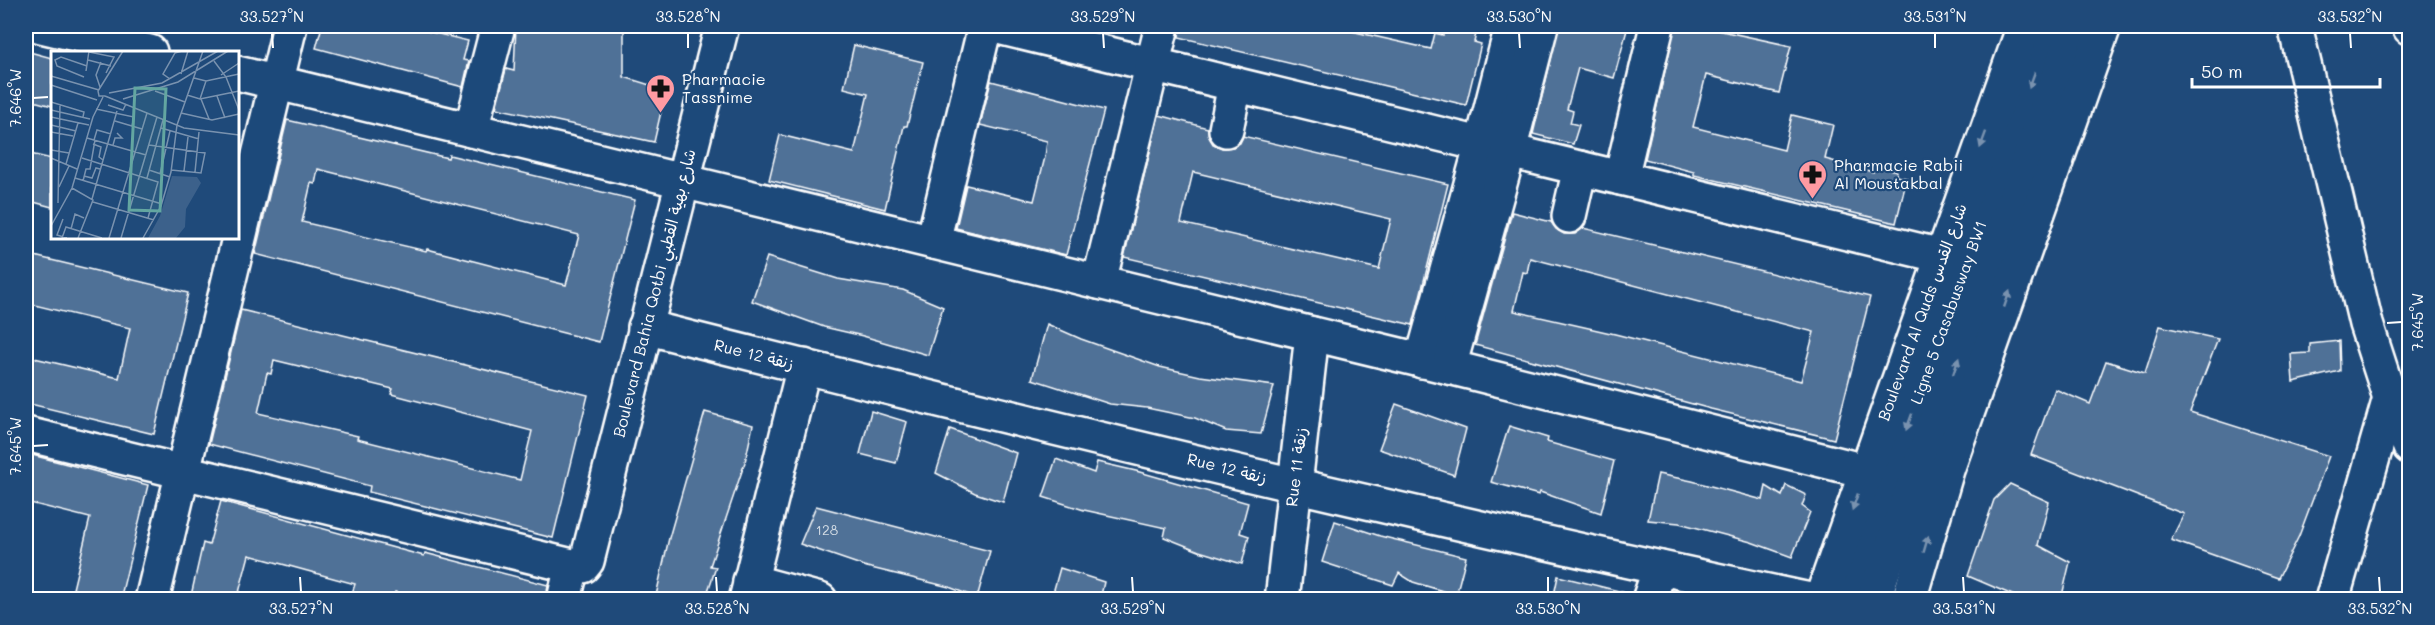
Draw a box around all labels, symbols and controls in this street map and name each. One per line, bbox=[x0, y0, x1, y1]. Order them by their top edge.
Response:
text: 33.527°N bbox=[240, 6, 304, 26]
text: 33.528°N bbox=[655, 6, 721, 26]
text: 33.529°N bbox=[1071, 6, 1135, 26]
text: 33.530°N bbox=[1486, 6, 1552, 26]
text: 33.531°N bbox=[1903, 6, 1967, 26]
text: 33.532°N bbox=[2318, 6, 2382, 26]
inset map bbox=[51, 51, 238, 238]
scale bar bbox=[2192, 51, 2380, 89]
text: 50 m bbox=[2201, 59, 2243, 83]
place label: Pharmacie Tassnime bbox=[682, 68, 766, 107]
text: 7.646°W bbox=[5, 69, 25, 127]
pharmacy icon: Pharmacie Tassnime bbox=[645, 72, 677, 114]
one-way arrow bbox=[2027, 72, 2037, 90]
one-way arrow bbox=[1978, 131, 1988, 149]
street label: Boulevard Bahia Qotbi شارع بهية القطبي bbox=[607, 147, 704, 440]
place label: Pharmacie Rabii Al Moustakbal bbox=[1834, 154, 1963, 193]
pharmacy icon: Pharmacie Rabii Al Moustakbal bbox=[1797, 158, 1829, 200]
street label: Boulevard Al Quds شارع القدس bbox=[1872, 200, 1973, 424]
street label: Ligne 5 Casabusway BW1 bbox=[1905, 217, 1991, 407]
one-way arrow bbox=[2003, 290, 2013, 308]
text: 7.645°W bbox=[2407, 293, 2427, 351]
street label: Rue 12 زنقة bbox=[712, 333, 796, 374]
one-way arrow bbox=[1951, 357, 1961, 375]
one-way arrow bbox=[1903, 413, 1913, 431]
text: 7.645°W bbox=[5, 417, 25, 475]
street label: Rue 11 زنقة bbox=[1280, 426, 1311, 508]
street label: Rue 12 زنقة bbox=[1185, 447, 1269, 488]
one-way arrow bbox=[1849, 493, 1859, 511]
house number: 128 bbox=[816, 520, 838, 539]
one-way arrow bbox=[1922, 535, 1931, 553]
text: 33.527°N bbox=[269, 598, 333, 618]
text: 33.528°N bbox=[684, 598, 750, 618]
text: 33.529°N bbox=[1101, 598, 1165, 618]
text: 33.530°N bbox=[1515, 598, 1581, 618]
text: 33.531°N bbox=[1932, 598, 1996, 618]
text: 33.532°N bbox=[2348, 598, 2412, 618]

